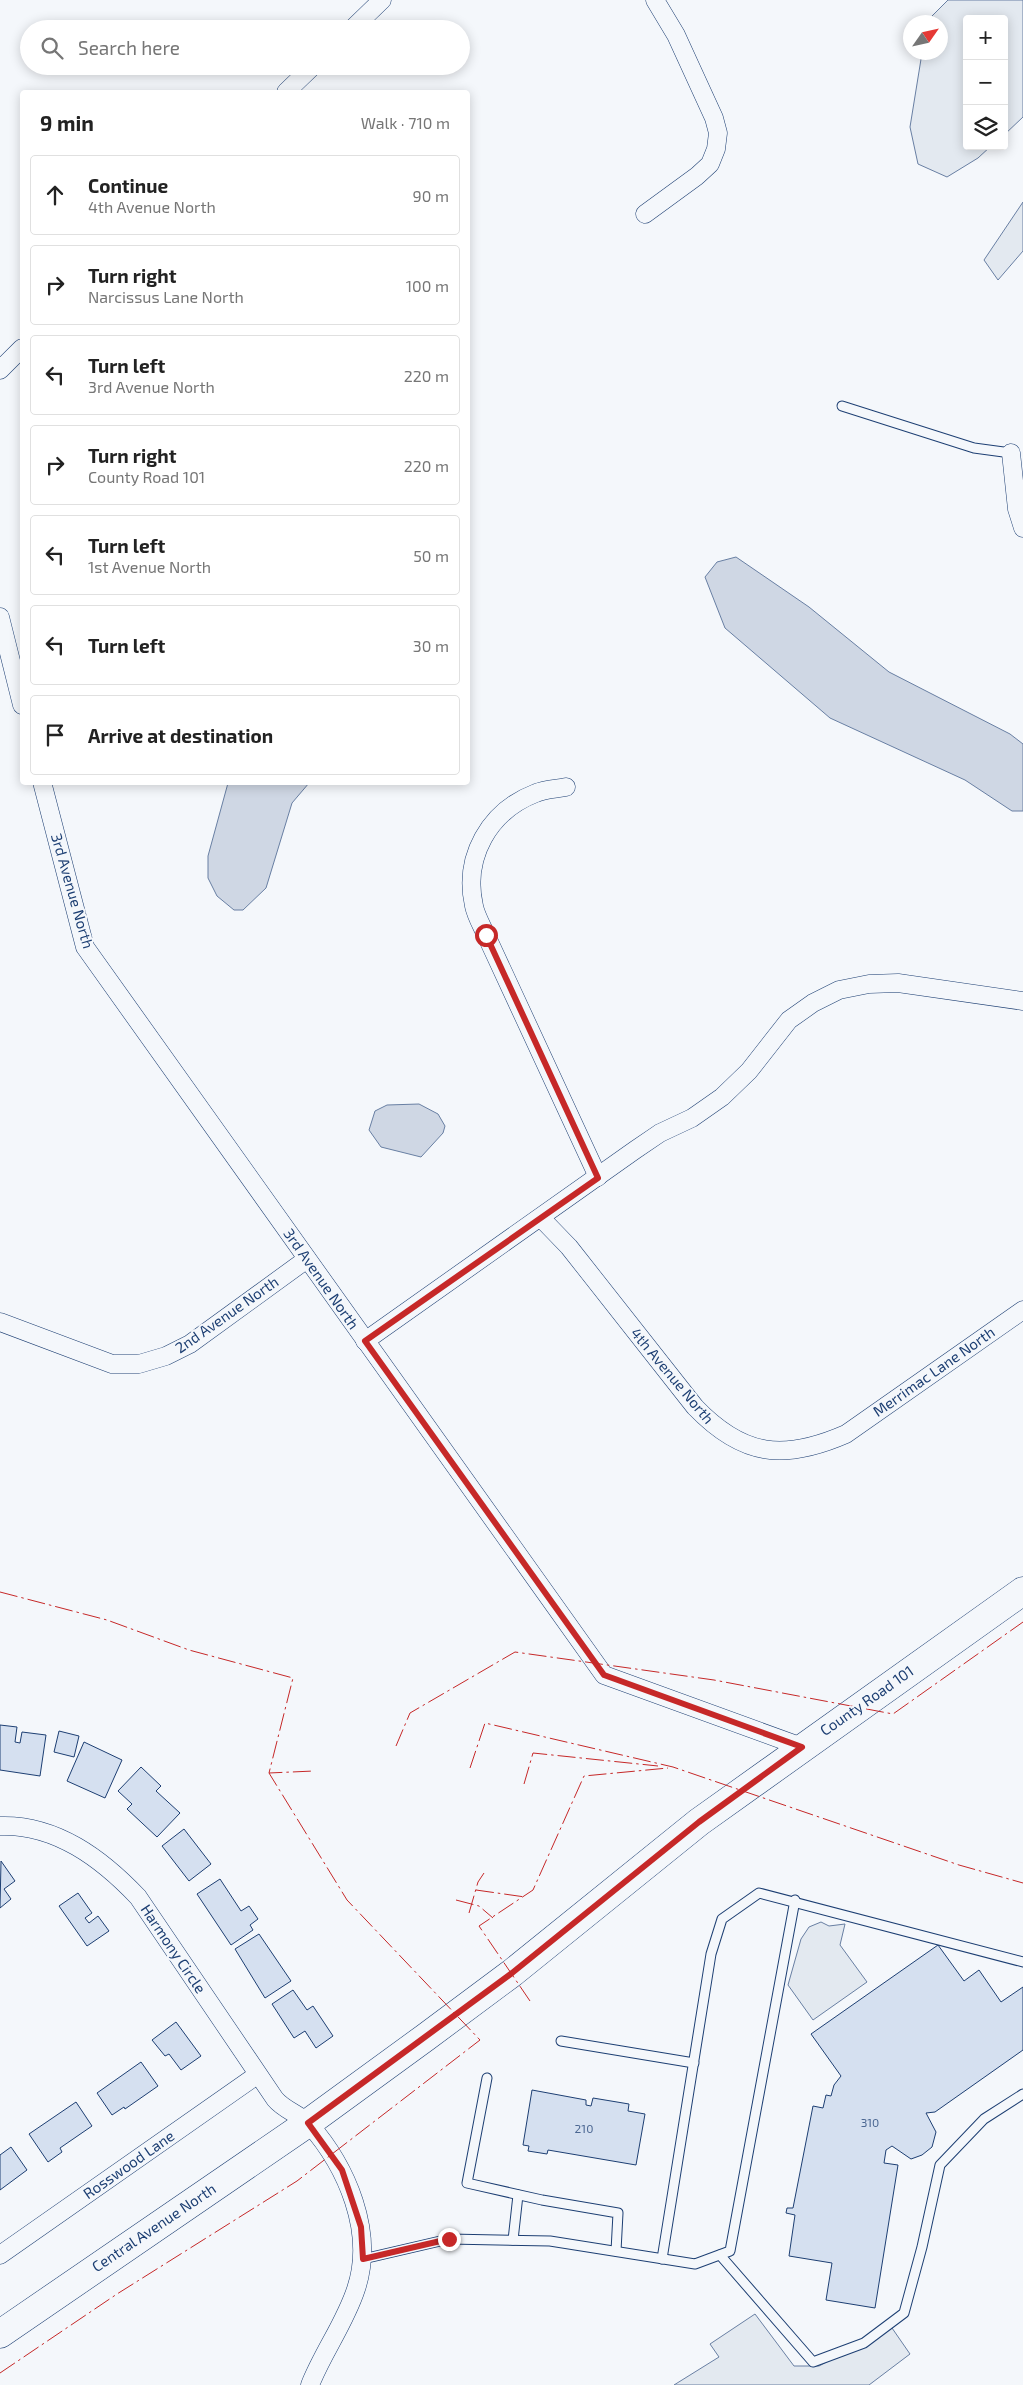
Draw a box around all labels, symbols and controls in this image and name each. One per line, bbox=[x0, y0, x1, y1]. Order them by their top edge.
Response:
north arrow bbox=[903, 15, 948, 60]
map controls bbox=[963, 15, 1008, 150]
button: + bbox=[963, 15, 1008, 60]
search box bbox=[20, 20, 470, 75]
icon: search bbox=[38, 34, 66, 62]
text: Search here bbox=[78, 36, 180, 59]
button: − bbox=[963, 60, 1008, 105]
button: layers bbox=[963, 105, 1008, 150]
text: 9 min bbox=[40, 110, 94, 135]
text: Walk · 710 m bbox=[361, 113, 450, 132]
text: Continue bbox=[88, 174, 168, 197]
icon: ahead bbox=[41, 181, 69, 209]
text: 90 m bbox=[413, 186, 449, 205]
text: 4th Avenue North bbox=[88, 197, 216, 216]
text: Turn right bbox=[88, 264, 176, 287]
icon: right bbox=[41, 271, 69, 299]
text: 100 m bbox=[406, 276, 449, 295]
text: Narcissus Lane North bbox=[88, 287, 244, 306]
text: Turn left bbox=[88, 354, 165, 377]
icon: left bbox=[41, 361, 69, 389]
text: 220 m bbox=[404, 366, 449, 385]
text: 3rd Avenue North bbox=[88, 377, 215, 396]
text: Turn right bbox=[88, 444, 176, 467]
icon: right bbox=[41, 451, 69, 479]
text: 220 m bbox=[404, 456, 449, 475]
text: County Road 101 bbox=[88, 467, 205, 486]
text: Turn left bbox=[88, 534, 165, 557]
icon: left bbox=[41, 541, 69, 569]
text: 50 m bbox=[413, 546, 449, 565]
text: 1st Avenue North bbox=[88, 557, 211, 576]
icon: left bbox=[41, 631, 69, 659]
text: Turn left bbox=[88, 634, 165, 657]
text: 30 m bbox=[413, 636, 449, 655]
icon: arrive bbox=[41, 721, 69, 749]
text: Arrive at destination bbox=[88, 724, 273, 747]
street label: 3rd Avenue North bbox=[48, 831, 98, 950]
route start bbox=[475, 924, 498, 947]
street label: 3rd Avenue North bbox=[280, 1225, 363, 1332]
street label: 2nd Avenue North bbox=[171, 1272, 282, 1357]
street label: Merrimac Lane North bbox=[869, 1322, 998, 1420]
street label: 4th Avenue North bbox=[627, 1324, 718, 1427]
street label: County Road 101 bbox=[816, 1661, 917, 1739]
street label: Harmony Circle bbox=[137, 1900, 210, 1996]
house number: 310 bbox=[861, 2115, 879, 2129]
house number: 210 bbox=[575, 2121, 593, 2135]
street label: Rosswood Lane bbox=[79, 2126, 177, 2202]
street label: Central Avenue North bbox=[88, 2179, 219, 2275]
route end bbox=[438, 2228, 461, 2251]

